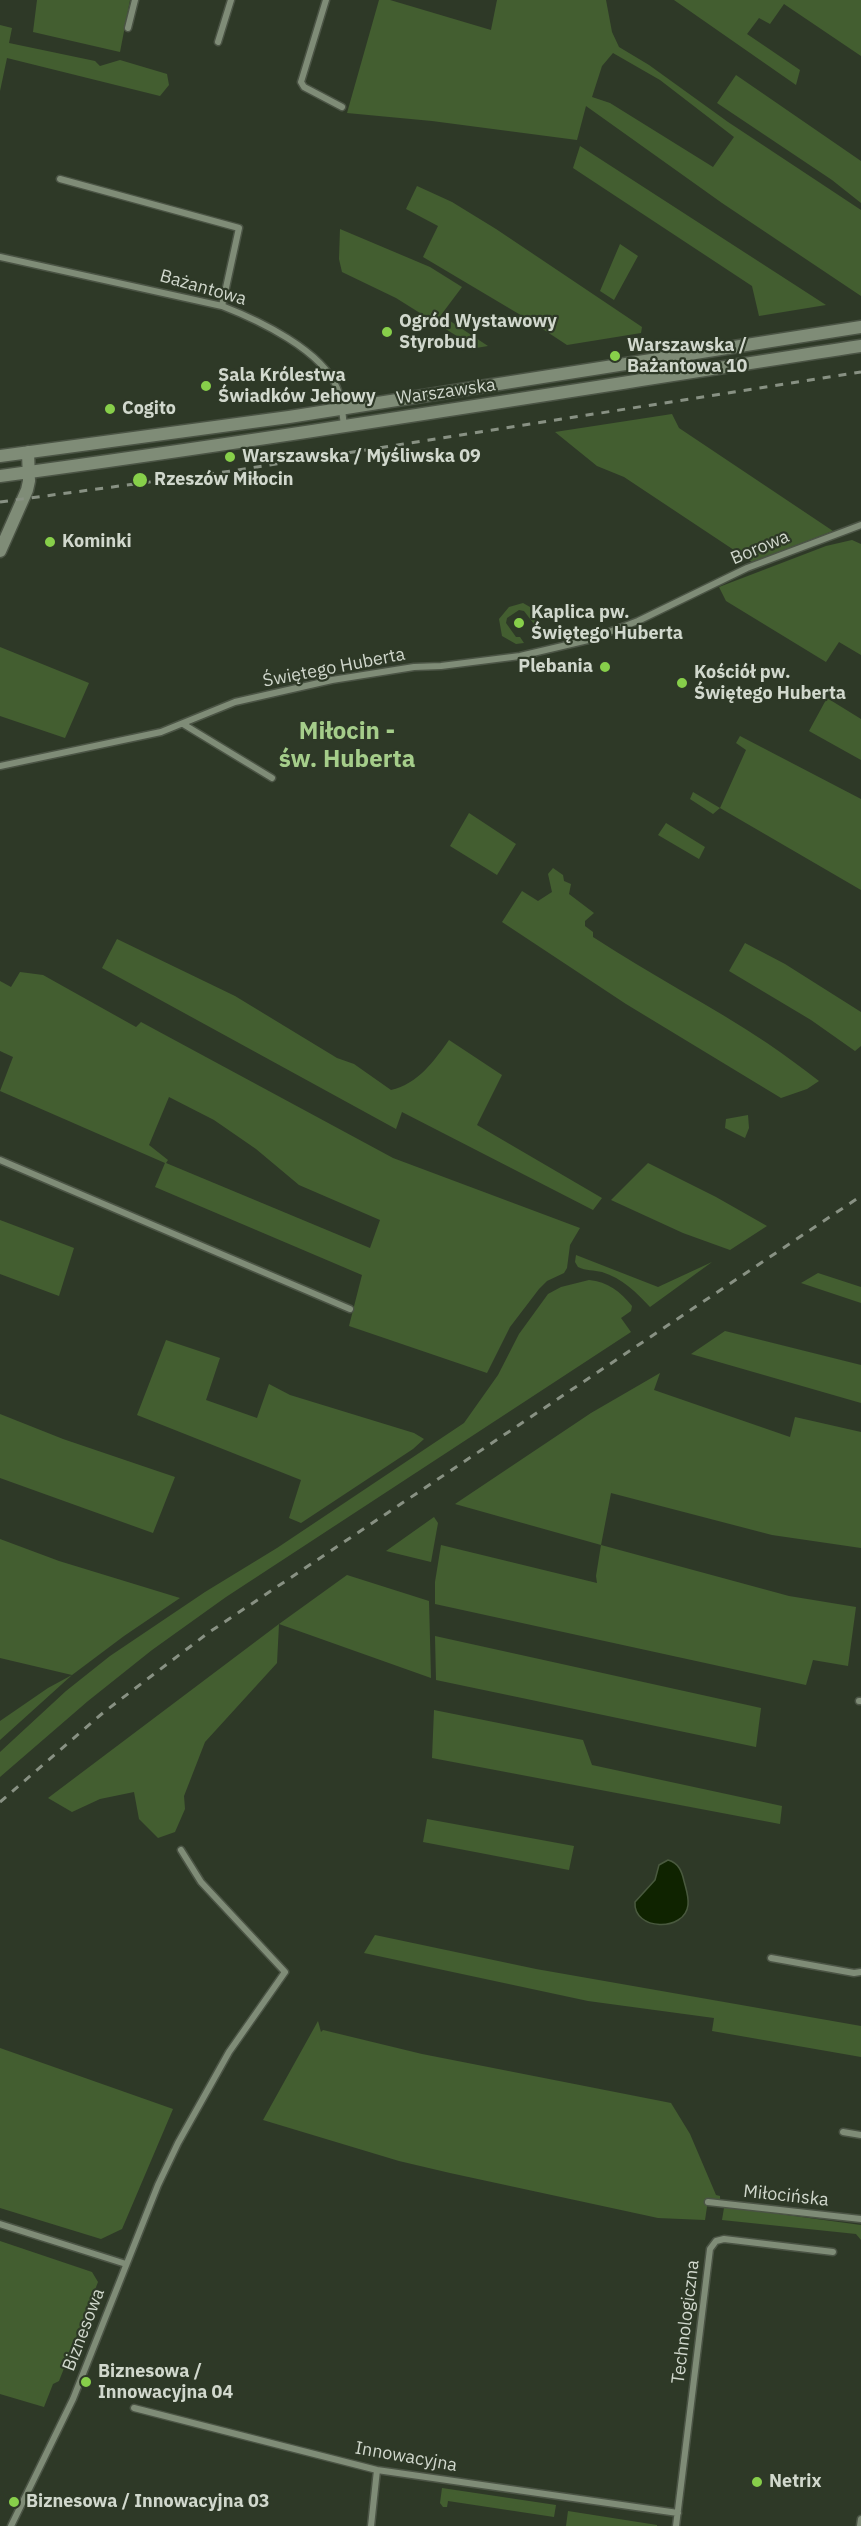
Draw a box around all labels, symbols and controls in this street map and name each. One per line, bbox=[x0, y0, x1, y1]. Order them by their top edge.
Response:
street label: Bażantowa bbox=[157, 265, 249, 311]
place label: Ogród Wystawowy Styrobud bbox=[399, 311, 557, 354]
marker: Ogród Wystawowy Styrobud bbox=[380, 325, 394, 339]
place label: Warszawska / Bażantowa 10 bbox=[627, 335, 747, 378]
marker: Warszawska / Bażantowa 10 bbox=[608, 349, 622, 363]
place label: Sala Królestwa Świadków Jehowy bbox=[218, 365, 376, 407]
street label: Warszawska bbox=[395, 374, 497, 410]
marker: Sala Królestwa Świadków Jehowy bbox=[199, 379, 213, 393]
place label: Cogito bbox=[122, 398, 176, 420]
marker: Cogito bbox=[103, 402, 117, 416]
place label: Warszawska / Myśliwska 09 bbox=[242, 446, 481, 468]
marker: Warszawska / Myśliwska 09 bbox=[223, 450, 237, 464]
place label: Rzeszów Miłocin bbox=[154, 469, 294, 491]
marker: Rzeszów Miłocin bbox=[131, 471, 149, 489]
street label: Borowa bbox=[727, 526, 793, 570]
place label: Kominki bbox=[62, 531, 132, 553]
marker: Kominki bbox=[43, 535, 57, 549]
place label: Kaplica pw. Świętego Huberta bbox=[531, 602, 683, 644]
marker: Kaplica pw. Świętego Huberta bbox=[512, 616, 526, 630]
street label: Świętego Huberta bbox=[261, 644, 407, 692]
place label: Plebania bbox=[518, 656, 593, 678]
marker: Plebania bbox=[598, 660, 612, 674]
place label: Kościół pw. Świętego Huberta bbox=[694, 662, 846, 704]
marker: Kościół pw. Świętego Huberta bbox=[675, 676, 689, 690]
district label: Miłocin - św. Huberta bbox=[279, 718, 415, 774]
street label: Miłocińska bbox=[742, 2181, 830, 2211]
street label: Technologiczna bbox=[668, 2259, 704, 2385]
street label: Biznesowa bbox=[58, 2286, 110, 2374]
place label: Biznesowa / Innowacyjna 04 bbox=[98, 2361, 233, 2404]
marker: Biznesowa / Innowacyjna 04 bbox=[79, 2375, 93, 2389]
street label: Innowacyjna bbox=[353, 2437, 459, 2477]
place label: Netrix bbox=[769, 2471, 822, 2493]
marker: Netrix bbox=[750, 2475, 764, 2489]
place label: Biznesowa / Innowacyjna 03 bbox=[26, 2491, 269, 2513]
marker: Biznesowa / Innowacyjna 03 bbox=[7, 2495, 21, 2509]

